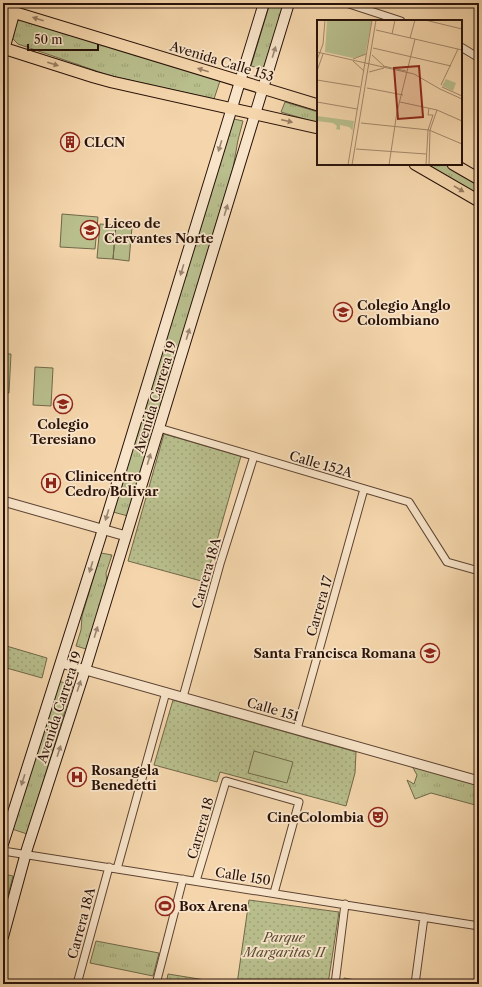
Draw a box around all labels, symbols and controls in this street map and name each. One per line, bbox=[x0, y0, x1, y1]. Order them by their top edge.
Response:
one-way arrow bbox=[32, 16, 44, 22]
inset map bbox=[317, 20, 462, 165]
scale bar bbox=[28, 26, 98, 52]
text: 50 m bbox=[34, 32, 63, 47]
street label: Avenida Calle 153 bbox=[167, 37, 276, 84]
one-way arrow bbox=[271, 45, 277, 57]
one-way arrow bbox=[48, 61, 60, 67]
one-way arrow bbox=[197, 67, 209, 73]
one-way arrow bbox=[281, 118, 293, 124]
building icon: CLCN bbox=[59, 131, 81, 153]
place label: CLCN bbox=[84, 134, 125, 150]
one-way arrow bbox=[217, 140, 223, 152]
one-way arrow bbox=[453, 186, 465, 193]
one-way arrow bbox=[223, 204, 229, 216]
place label: Liceo de Cervantes Norte bbox=[104, 215, 214, 246]
school or university icon: Liceo de Cervantes Norte bbox=[79, 219, 101, 241]
one-way arrow bbox=[179, 264, 185, 276]
place label: Colegio Anglo Colombiano bbox=[357, 297, 451, 328]
school or university icon: Colegio Anglo Colombiano bbox=[332, 301, 354, 323]
one-way arrow bbox=[185, 328, 191, 340]
street label: Avenida Carrera 19 bbox=[130, 339, 180, 456]
school or university icon: Colegio Teresiano bbox=[52, 393, 74, 415]
place label: Colegio Teresiano bbox=[30, 416, 96, 447]
street label: Calle 152A bbox=[288, 447, 355, 481]
one-way arrow bbox=[147, 452, 153, 464]
place label: Clinicentro Cedro Bolivar bbox=[65, 468, 159, 499]
hospital icon: Clinicentro Cedro Bolivar bbox=[40, 472, 62, 494]
one-way arrow bbox=[104, 509, 110, 521]
street label: Carrera 18A bbox=[188, 535, 224, 610]
one-way arrow bbox=[88, 561, 94, 573]
street label: Carrera 17 bbox=[303, 573, 335, 638]
one-way arrow bbox=[93, 626, 99, 638]
school or university icon: Santa Francisca Romana bbox=[419, 642, 441, 664]
place label: Santa Francisca Romana bbox=[253, 645, 416, 661]
street label: Avenida Carrera 19 bbox=[33, 649, 85, 766]
one-way arrow bbox=[76, 680, 82, 692]
street label: Calle 151 bbox=[245, 694, 301, 724]
one-way arrow bbox=[56, 744, 62, 756]
place label: Rosangela Benedetti bbox=[91, 762, 159, 793]
hospital icon: Rosangela Benedetti bbox=[66, 766, 88, 788]
one-way arrow bbox=[20, 774, 26, 786]
street label: Carrera 18 bbox=[184, 795, 216, 861]
theatre icon: CineColombia bbox=[367, 806, 389, 828]
place label: CineColombia bbox=[267, 809, 364, 825]
street label: Calle 150 bbox=[214, 864, 272, 888]
street label: Carrera 18A bbox=[64, 885, 98, 960]
sports icon: Box Arena bbox=[154, 895, 176, 917]
place label: Box Arena bbox=[179, 898, 248, 914]
park label: Parque Margaritas II bbox=[241, 929, 327, 960]

